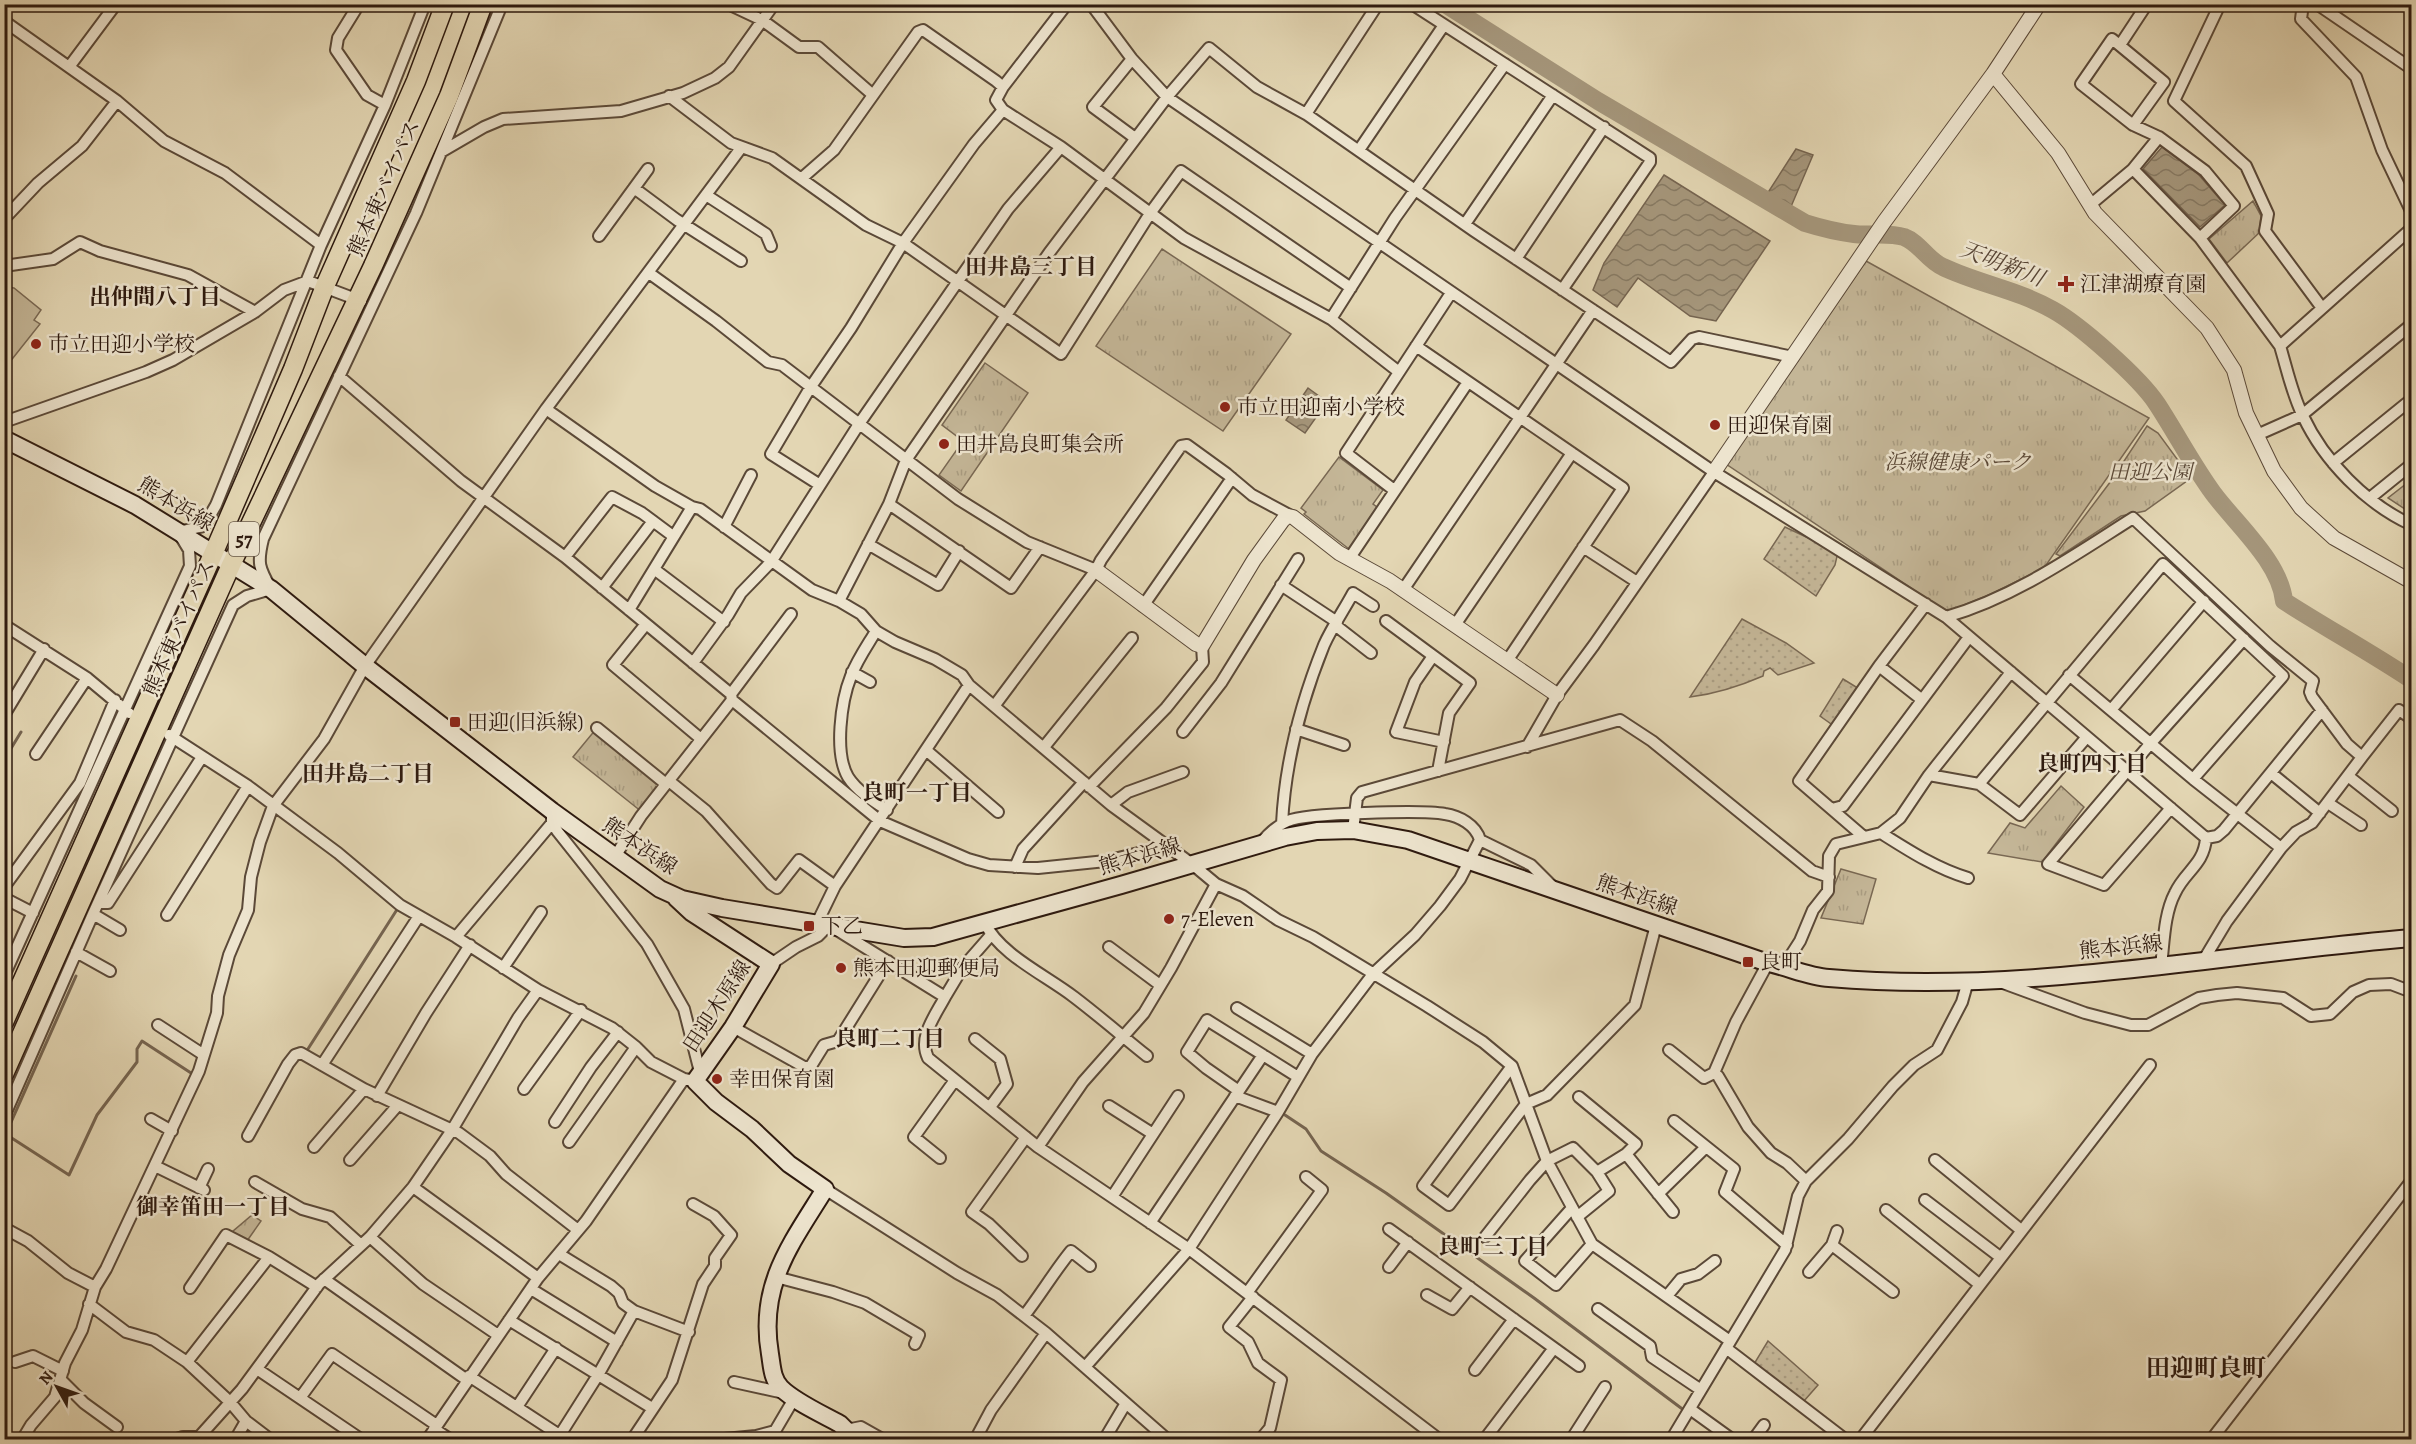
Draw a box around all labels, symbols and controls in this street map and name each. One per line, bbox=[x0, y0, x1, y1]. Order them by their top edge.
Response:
street label: 熊本東バイパス bbox=[341, 115, 427, 261]
water label: 天明新川 bbox=[1956, 234, 2050, 294]
district label: 田井島三丁目 bbox=[965, 252, 1097, 282]
place label: 江津湖療育園 bbox=[2080, 270, 2206, 298]
marker: 江津湖療育園 bbox=[2057, 275, 2075, 293]
district label: 出仲間八丁目 bbox=[89, 282, 221, 312]
place label: 市立田迎小学校 bbox=[48, 330, 195, 358]
marker: 市立田迎小学校 bbox=[29, 337, 43, 351]
place label: 市立田迎南小学校 bbox=[1237, 393, 1405, 421]
marker: 市立田迎南小学校 bbox=[1218, 400, 1232, 414]
place label: 田迎保育園 bbox=[1727, 411, 1832, 439]
marker: 田迎保育園 bbox=[1708, 418, 1722, 432]
place label: 田井島良町集会所 bbox=[956, 430, 1124, 458]
marker: 田井島良町集会所 bbox=[937, 437, 951, 451]
park label: 浜線健康パーク bbox=[1885, 448, 2032, 476]
park label: 田迎公園 bbox=[2108, 458, 2195, 486]
street label: 熊本浜線 bbox=[133, 470, 219, 538]
road number: 57 bbox=[229, 522, 259, 556]
street label: 熊本東バイパス bbox=[136, 555, 222, 701]
place label: 田迎(旧浜線) bbox=[467, 708, 584, 736]
marker: 田迎(旧浜線) bbox=[448, 715, 462, 729]
district label: 良町四丁目 bbox=[2037, 749, 2147, 779]
district label: 田井島二丁目 bbox=[302, 759, 434, 789]
district label: 良町一丁目 bbox=[862, 778, 972, 808]
street label: 熊本浜線 bbox=[597, 811, 683, 881]
street label: 熊本浜線 bbox=[1096, 831, 1184, 881]
street label: 熊本浜線 bbox=[1593, 868, 1681, 922]
place label: 7-Eleven bbox=[1181, 905, 1254, 933]
place label: 下乙 bbox=[821, 912, 863, 940]
marker: 7-Eleven bbox=[1162, 912, 1176, 926]
marker: 下乙 bbox=[802, 919, 816, 933]
street label: 熊本浜線 bbox=[2078, 929, 2164, 965]
place label: 良町 bbox=[1760, 948, 1802, 976]
street label: 田迎木原線 bbox=[677, 954, 757, 1058]
place label: 熊本田迎郵便局 bbox=[853, 954, 1000, 982]
marker: 良町 bbox=[1741, 955, 1755, 969]
marker: 熊本田迎郵便局 bbox=[834, 961, 848, 975]
district label: 良町二丁目 bbox=[835, 1024, 945, 1054]
place label: 幸田保育園 bbox=[729, 1065, 834, 1093]
marker: 幸田保育園 bbox=[710, 1072, 724, 1086]
district label: 御幸笛田一丁目 bbox=[136, 1192, 290, 1222]
district label: 良町三丁目 bbox=[1438, 1232, 1548, 1262]
district label: 田迎町良町 bbox=[2146, 1352, 2266, 1384]
north arrow bbox=[27, 1357, 87, 1417]
text: N bbox=[34, 1366, 59, 1390]

